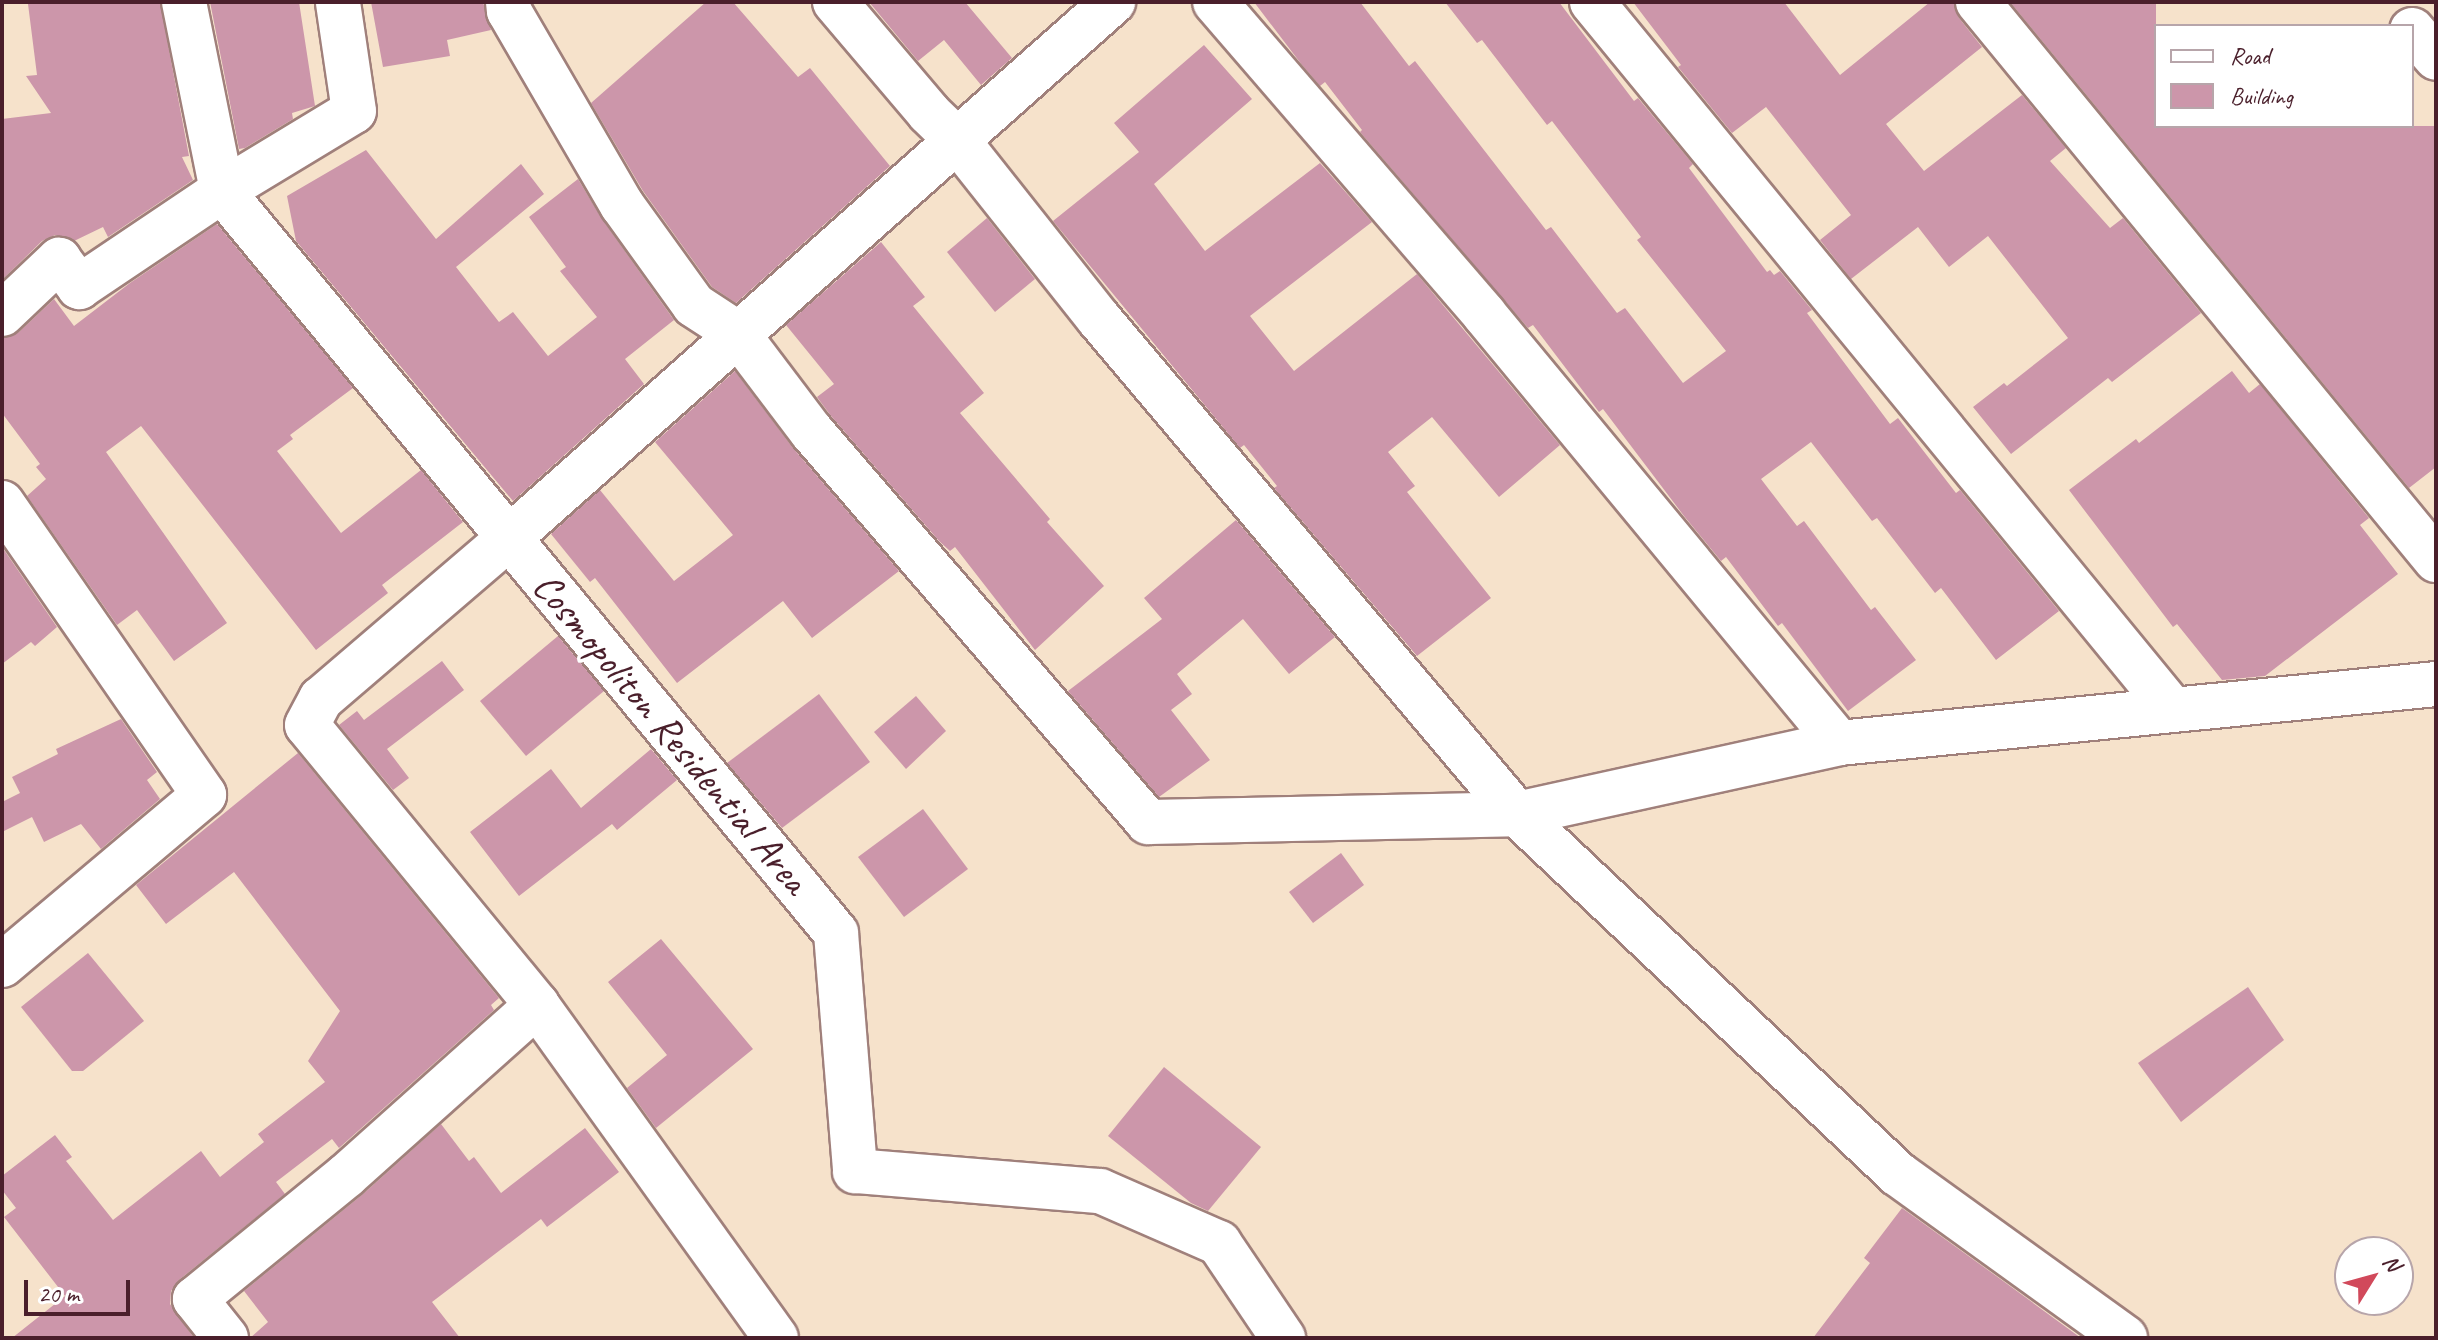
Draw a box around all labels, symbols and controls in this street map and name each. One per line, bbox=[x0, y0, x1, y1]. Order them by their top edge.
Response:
legend bbox=[2154, 24, 2414, 128]
text: Road bbox=[2230, 41, 2270, 71]
text: Building bbox=[2230, 81, 2293, 111]
street label: Cosmopoliton Residential Area bbox=[523, 564, 819, 902]
north arrow bbox=[2334, 1236, 2414, 1316]
text: N bbox=[2376, 1249, 2407, 1277]
scale bar bbox=[28, 1264, 134, 1314]
text: 20 m bbox=[38, 1279, 79, 1309]

